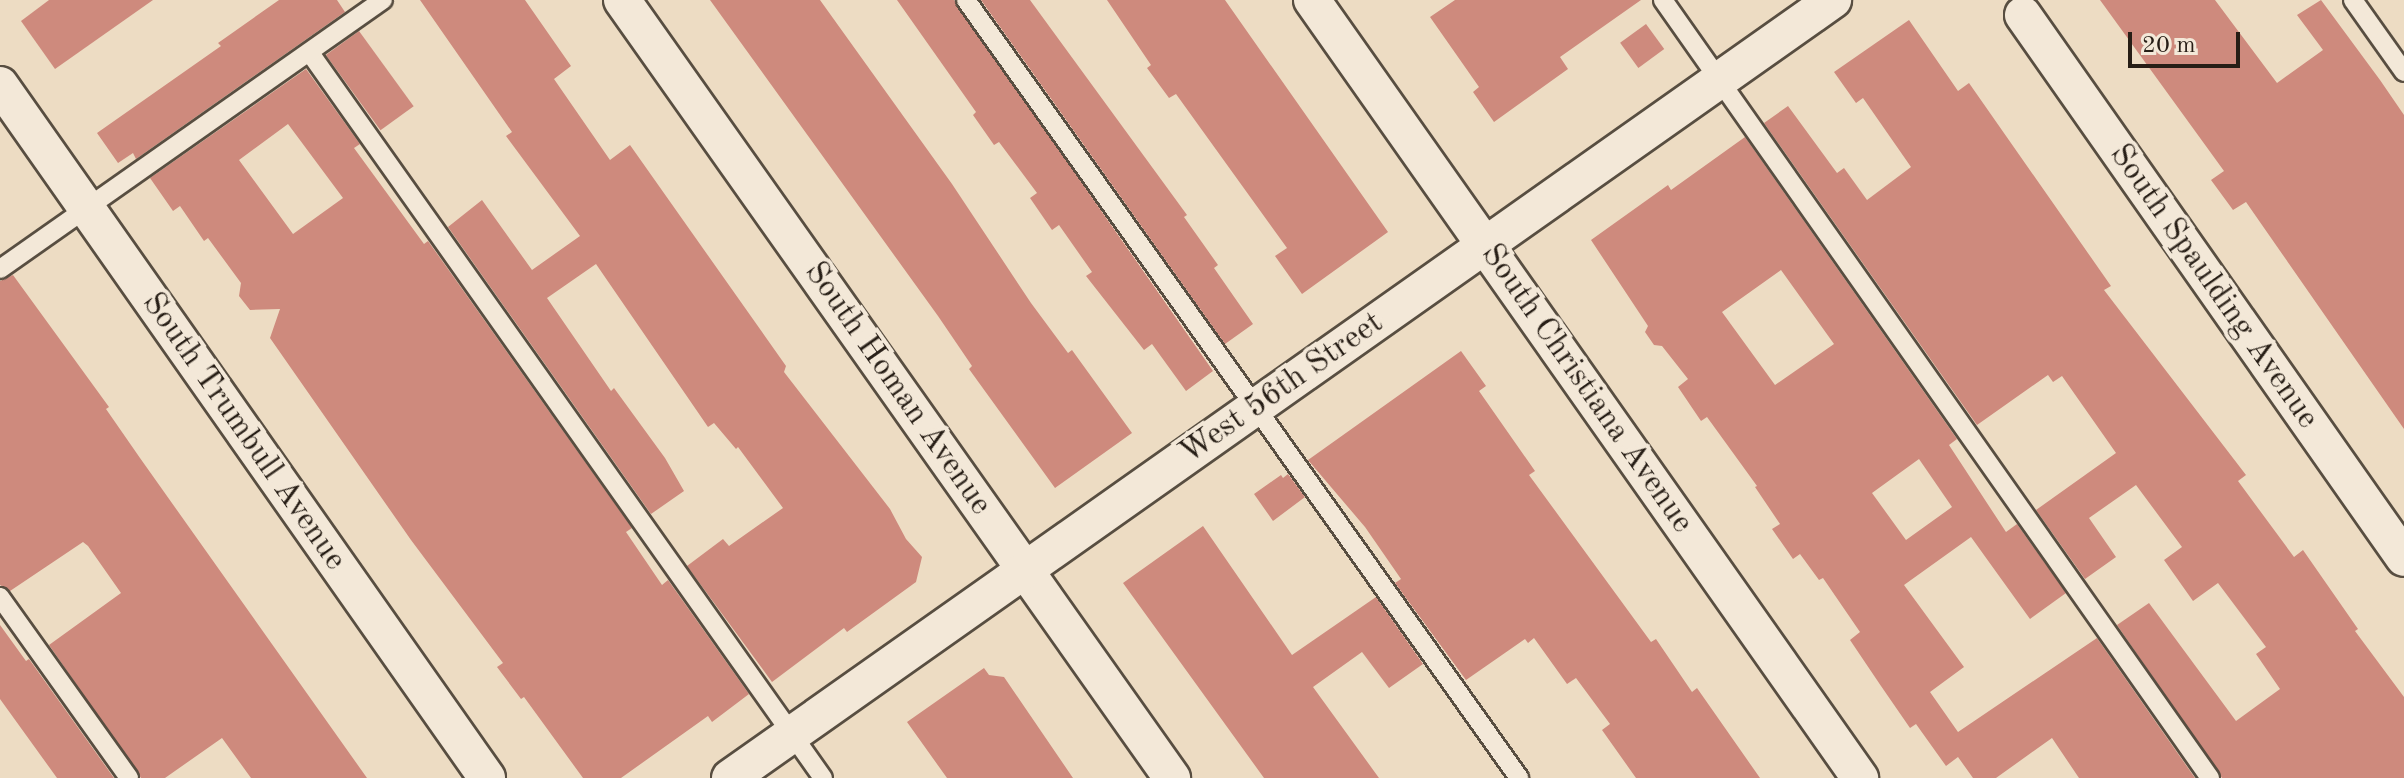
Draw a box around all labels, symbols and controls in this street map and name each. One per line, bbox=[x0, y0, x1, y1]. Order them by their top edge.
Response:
scale bar bbox=[2132, 16, 2244, 66]
text: 20 m bbox=[2142, 34, 2196, 58]
street label: South Spaulding Avenue bbox=[2100, 137, 2326, 437]
street label: South Christiana Avenue bbox=[1472, 237, 1700, 541]
street label: South Homan Avenue bbox=[795, 255, 999, 523]
street label: South Trumbull Avenue bbox=[133, 286, 353, 578]
street label: West 56th Street bbox=[1173, 305, 1391, 473]

